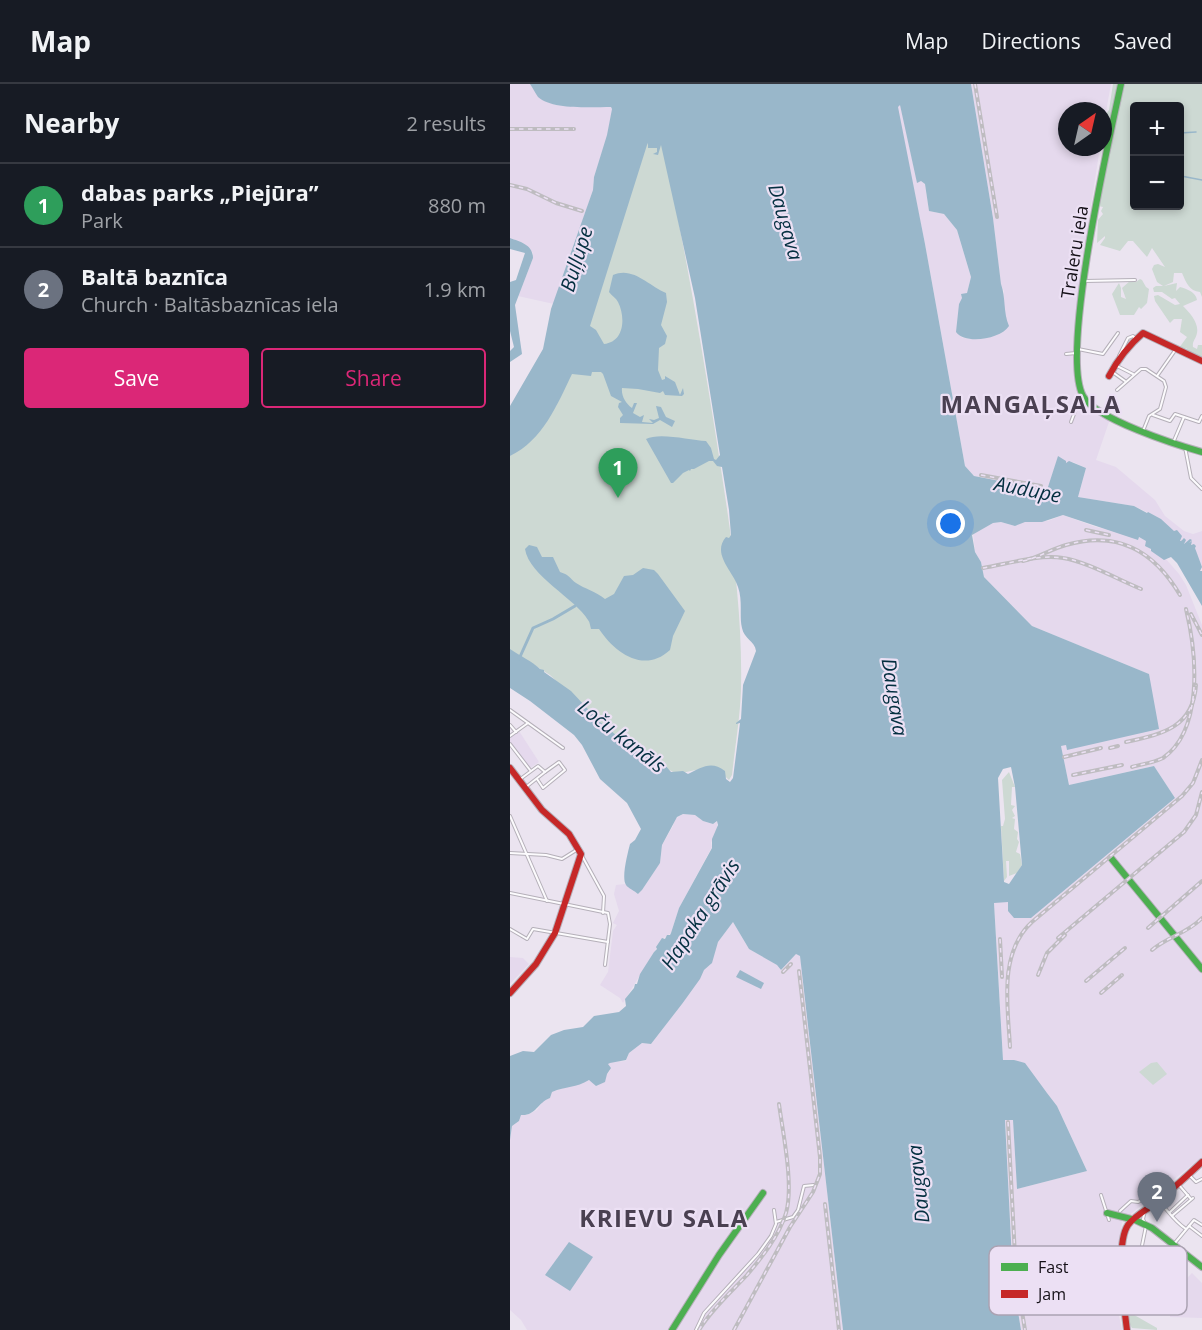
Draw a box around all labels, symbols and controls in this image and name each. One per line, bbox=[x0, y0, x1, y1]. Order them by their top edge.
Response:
text: Map bbox=[30, 22, 91, 60]
text: Map bbox=[905, 27, 948, 55]
text: Directions bbox=[981, 27, 1081, 55]
text: Saved bbox=[1114, 27, 1172, 55]
north arrow bbox=[1058, 102, 1112, 156]
map controls bbox=[1130, 102, 1184, 210]
button: + bbox=[1130, 102, 1184, 156]
text: Nearby bbox=[24, 105, 119, 141]
text: 2 results bbox=[406, 110, 486, 137]
button: − bbox=[1130, 156, 1184, 210]
text: dabas parks „Piejūra” bbox=[81, 177, 319, 207]
water label: Daugava bbox=[762, 181, 810, 263]
text: 1 bbox=[38, 192, 49, 219]
text: 880 m bbox=[428, 192, 486, 219]
street label: Traleru iela bbox=[1055, 204, 1093, 300]
text: Park bbox=[81, 207, 123, 234]
water label: Buļļupe bbox=[553, 223, 599, 295]
text: Baltā baznīca bbox=[81, 261, 228, 291]
text: 2 bbox=[38, 276, 49, 303]
text: 1.9 km bbox=[424, 276, 486, 303]
text: Church · Baltāsbaznīcas iela bbox=[81, 291, 339, 318]
button: Save bbox=[24, 348, 249, 408]
button: Share bbox=[261, 348, 486, 408]
district label: MANGAĻSALA bbox=[940, 387, 1122, 420]
pin: 1 bbox=[598, 448, 638, 498]
water label: Audupe bbox=[990, 469, 1064, 509]
your location bbox=[936, 509, 965, 538]
water label: Daugava bbox=[876, 656, 914, 738]
water label: Loču kanāls bbox=[573, 693, 672, 779]
water label: Hapaka grāvis bbox=[654, 853, 746, 974]
water label: Daugava bbox=[900, 1144, 936, 1224]
pin: 2 bbox=[1138, 1172, 1176, 1222]
district label: KRIEVU SALA bbox=[579, 1201, 749, 1234]
legend bbox=[989, 1246, 1187, 1315]
text: Fast bbox=[1038, 1256, 1069, 1278]
text: Jam bbox=[1036, 1283, 1066, 1305]

